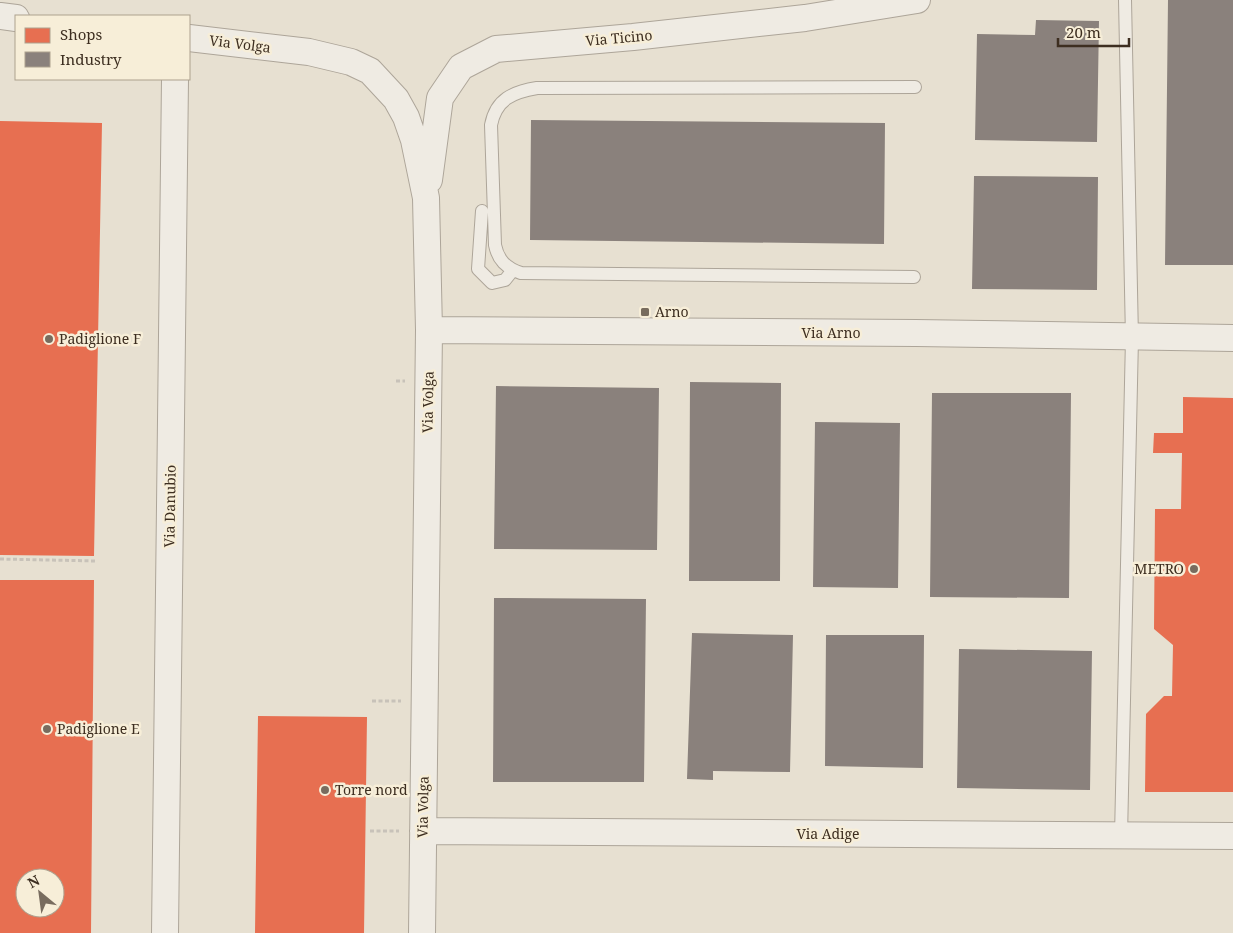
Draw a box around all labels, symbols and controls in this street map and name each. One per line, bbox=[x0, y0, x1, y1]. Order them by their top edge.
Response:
legend bbox=[15, 15, 190, 80]
scale bar bbox=[1058, 15, 1129, 47]
text: 20 m bbox=[1066, 22, 1101, 42]
text: Shops bbox=[60, 24, 103, 44]
street label: Via Ticino bbox=[585, 25, 653, 50]
street label: Via Volga bbox=[208, 30, 272, 57]
text: Industry bbox=[60, 49, 122, 69]
place label: Arno bbox=[655, 302, 689, 321]
marker: Arno bbox=[639, 306, 651, 318]
street label: Via Arno bbox=[801, 323, 861, 342]
place label: Padiglione F bbox=[59, 329, 141, 348]
marker: Padiglione F bbox=[43, 333, 55, 345]
street label: Via Volga bbox=[417, 371, 438, 433]
street label: Via Danubio bbox=[159, 465, 180, 547]
place label: METRO bbox=[1134, 559, 1184, 578]
marker: METRO bbox=[1188, 563, 1200, 575]
place label: Padiglione E bbox=[57, 719, 140, 738]
marker: Padiglione E bbox=[41, 723, 53, 735]
street label: Via Volga bbox=[412, 776, 433, 838]
place label: Torre nord bbox=[335, 780, 408, 799]
marker: Torre nord bbox=[319, 784, 331, 796]
street label: Via Adige bbox=[796, 824, 860, 843]
north arrow bbox=[15, 868, 65, 918]
text: N bbox=[24, 870, 43, 892]

